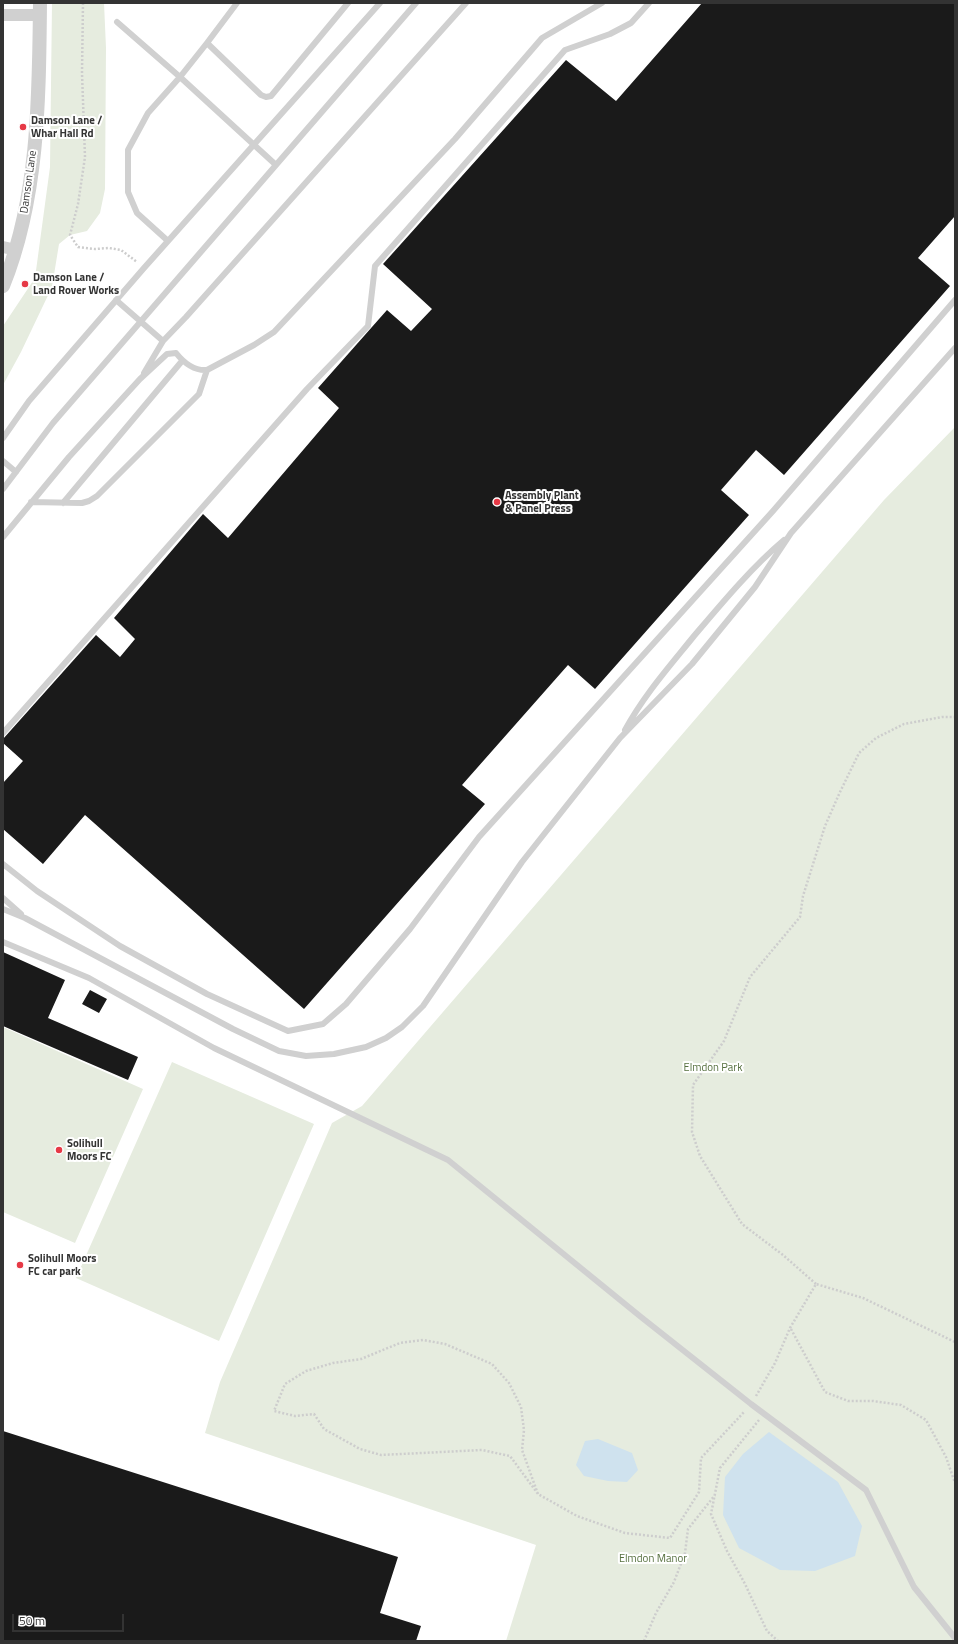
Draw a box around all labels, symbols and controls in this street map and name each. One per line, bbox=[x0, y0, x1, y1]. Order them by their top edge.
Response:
place label: Damson Lane / Whar Hall Rd bbox=[31, 114, 102, 140]
marker: Damson Lane / Whar Hall Rd bbox=[18, 122, 28, 132]
street label: Damson Lane bbox=[18, 150, 40, 214]
place label: Damson Lane / Land Rover Works bbox=[33, 271, 119, 297]
marker: Damson Lane / Land Rover Works bbox=[20, 279, 30, 289]
place label: Assembly Plant & Panel Press bbox=[505, 489, 579, 515]
marker: Assembly Plant & Panel Press bbox=[492, 497, 502, 507]
park label: Elmdon Park bbox=[684, 1061, 742, 1075]
place label: Solihull Moors FC bbox=[67, 1137, 112, 1163]
marker: Solihull Moors FC bbox=[54, 1145, 64, 1155]
place label: Solihull Moors FC car park bbox=[28, 1252, 97, 1278]
marker: Solihull Moors FC car park bbox=[15, 1260, 25, 1270]
park label: Elmdon Manor bbox=[619, 1552, 687, 1566]
scale bar bbox=[14, 1606, 126, 1632]
text: 50 m bbox=[19, 1611, 45, 1630]

